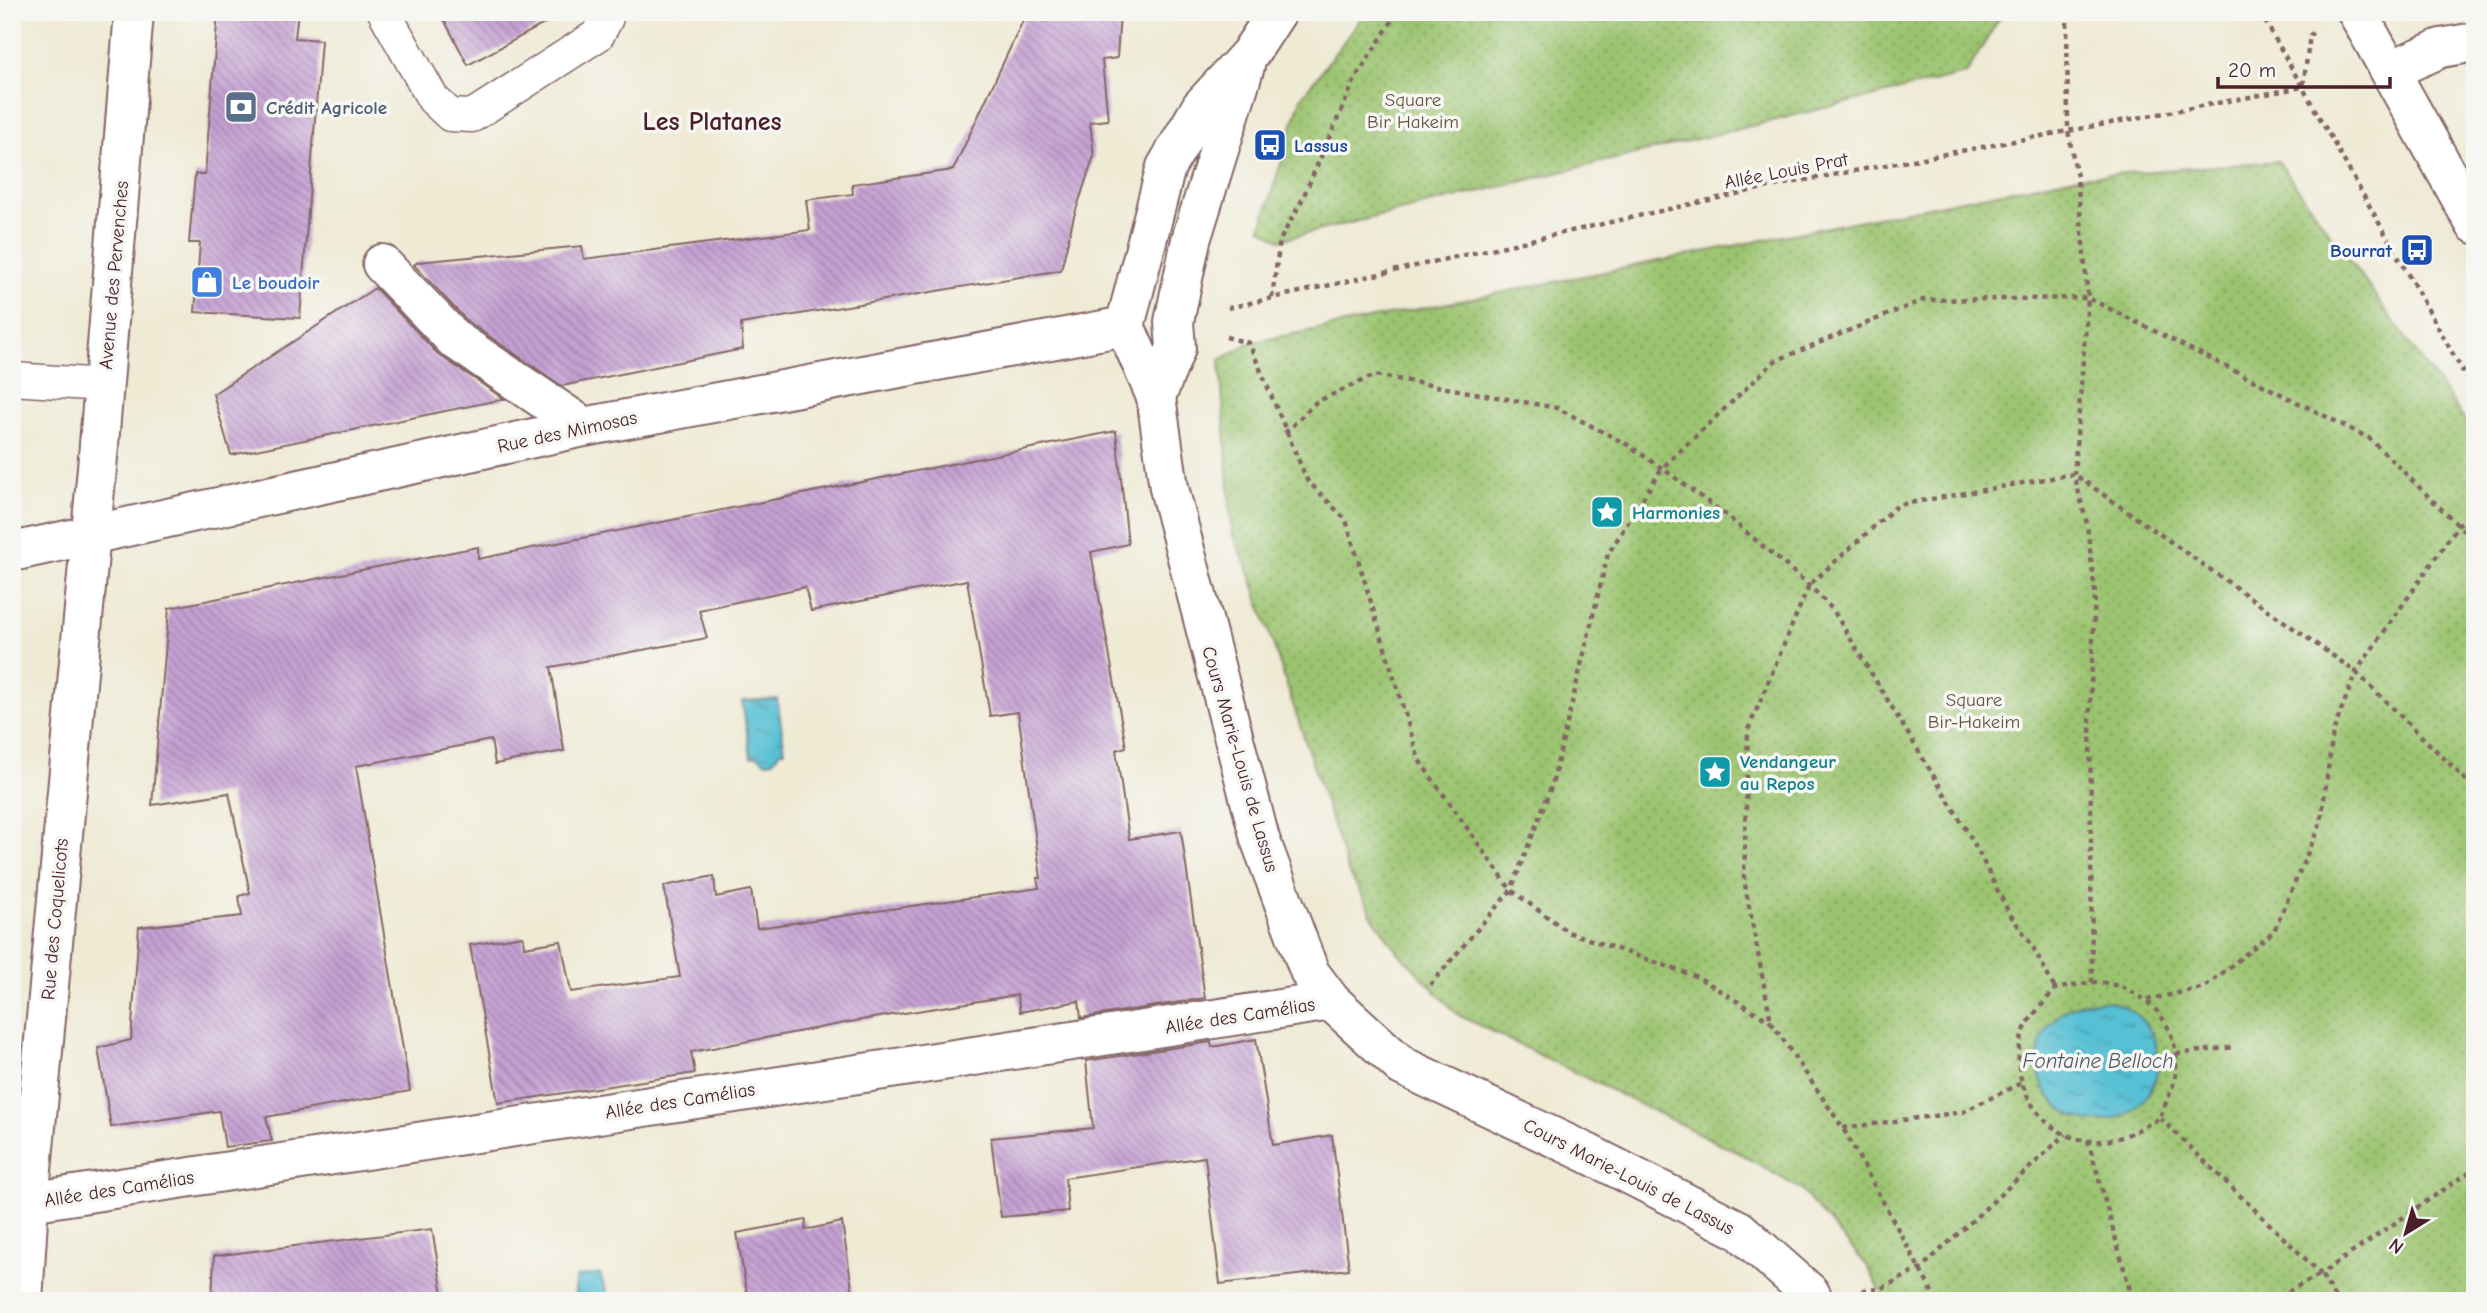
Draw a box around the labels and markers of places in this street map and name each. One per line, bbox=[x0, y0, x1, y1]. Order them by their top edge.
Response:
bank icon: Crédit Agricole bbox=[222, 88, 260, 126]
place label: Crédit Agricole bbox=[266, 97, 387, 119]
bus stop icon: Lassus bbox=[1251, 126, 1289, 164]
place label: Lassus bbox=[1294, 135, 1347, 157]
bus stop icon: Bourrat bbox=[2398, 231, 2436, 269]
place label: Bourrat bbox=[2330, 240, 2393, 262]
shop icon: Le boudoir bbox=[188, 263, 226, 301]
place label: Le boudoir bbox=[232, 272, 320, 294]
place icon: Harmonies bbox=[1588, 493, 1626, 531]
place label: Harmonies bbox=[1632, 502, 1720, 524]
place label: Vendangeur au Repos bbox=[1740, 751, 1836, 795]
place icon: Vendangeur au Repos bbox=[1696, 753, 1734, 791]

